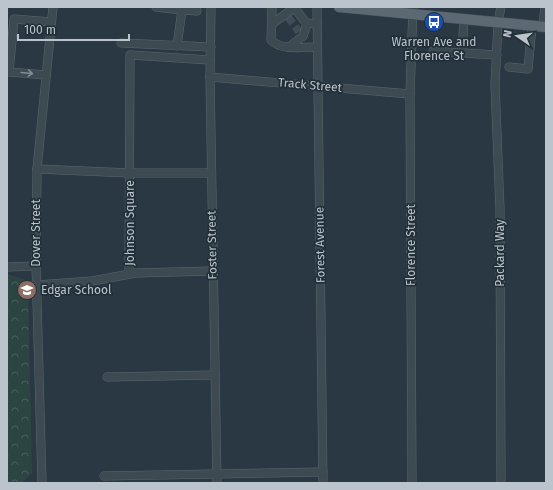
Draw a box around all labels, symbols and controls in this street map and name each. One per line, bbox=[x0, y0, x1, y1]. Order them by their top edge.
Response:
bus stop icon: Warren Ave and Florence St bbox=[423, 11, 445, 33]
scale bar bbox=[18, 16, 129, 42]
north arrow bbox=[497, 16, 537, 56]
text: 100 m bbox=[24, 23, 56, 37]
text: N bbox=[501, 29, 515, 39]
place label: Warren Ave and Florence St bbox=[392, 35, 476, 63]
one-way arrow bbox=[20, 70, 33, 77]
street label: Track Street bbox=[277, 75, 343, 95]
street label: Johnson Square bbox=[123, 180, 137, 266]
street label: Dover Street bbox=[29, 199, 43, 267]
street label: Florence Street bbox=[404, 203, 418, 286]
street label: Forest Avenue bbox=[312, 207, 328, 283]
street label: Foster Street bbox=[204, 210, 220, 280]
street label: Packard Way bbox=[493, 219, 507, 287]
school or university icon: Edgar School bbox=[16, 279, 38, 301]
place label: Edgar School bbox=[41, 283, 112, 297]

